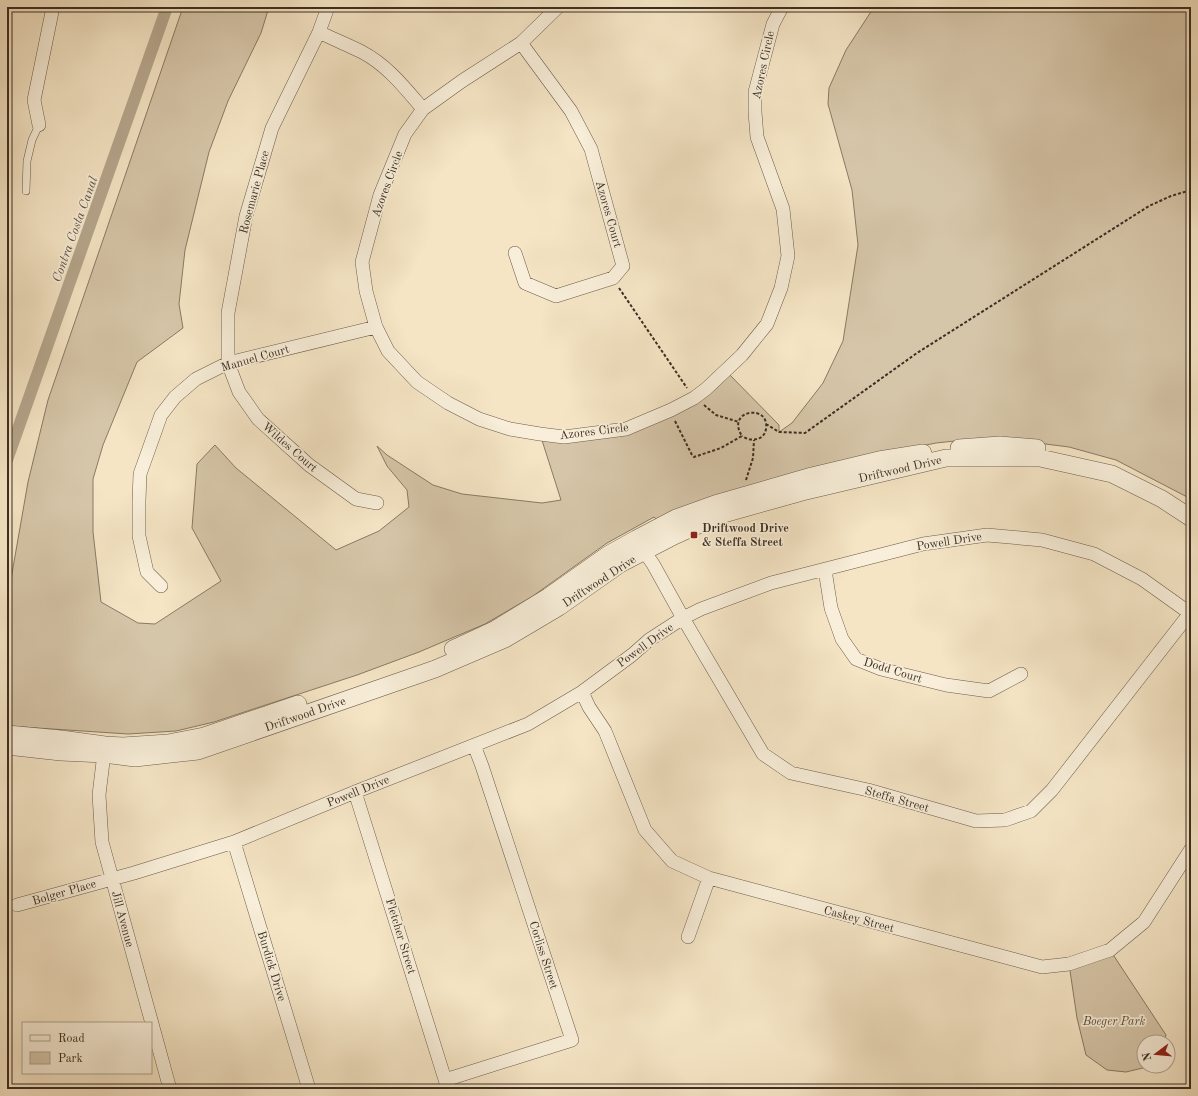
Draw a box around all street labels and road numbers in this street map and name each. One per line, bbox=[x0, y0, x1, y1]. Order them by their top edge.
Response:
street label: Azores Circle bbox=[751, 29, 777, 100]
street label: Rosemarie Place bbox=[238, 149, 272, 235]
street label: Azores Circle bbox=[370, 149, 406, 219]
street label: Azores Court bbox=[593, 179, 623, 249]
street label: Manuel Court bbox=[220, 343, 291, 374]
street label: Wildes Court bbox=[260, 421, 319, 475]
street label: Azores Circle bbox=[559, 422, 630, 442]
street label: Driftwood Drive bbox=[858, 454, 943, 485]
street label: Powell Drive bbox=[916, 531, 983, 553]
street label: Driftwood Drive bbox=[561, 553, 639, 610]
street label: Powell Drive bbox=[615, 621, 676, 670]
street label: Dodd Court bbox=[862, 656, 924, 686]
street label: Driftwood Drive bbox=[263, 695, 348, 734]
street label: Powell Drive bbox=[325, 774, 392, 810]
street label: Steffa Street bbox=[863, 785, 930, 815]
street label: Bolger Place bbox=[31, 878, 98, 908]
street label: Jill Avenue bbox=[109, 890, 135, 949]
street label: Fletcher Street bbox=[383, 897, 417, 976]
street label: Caskey Street bbox=[822, 905, 895, 935]
street label: Corliss Street bbox=[526, 920, 560, 991]
street label: Burdick Drive bbox=[255, 930, 288, 1003]

